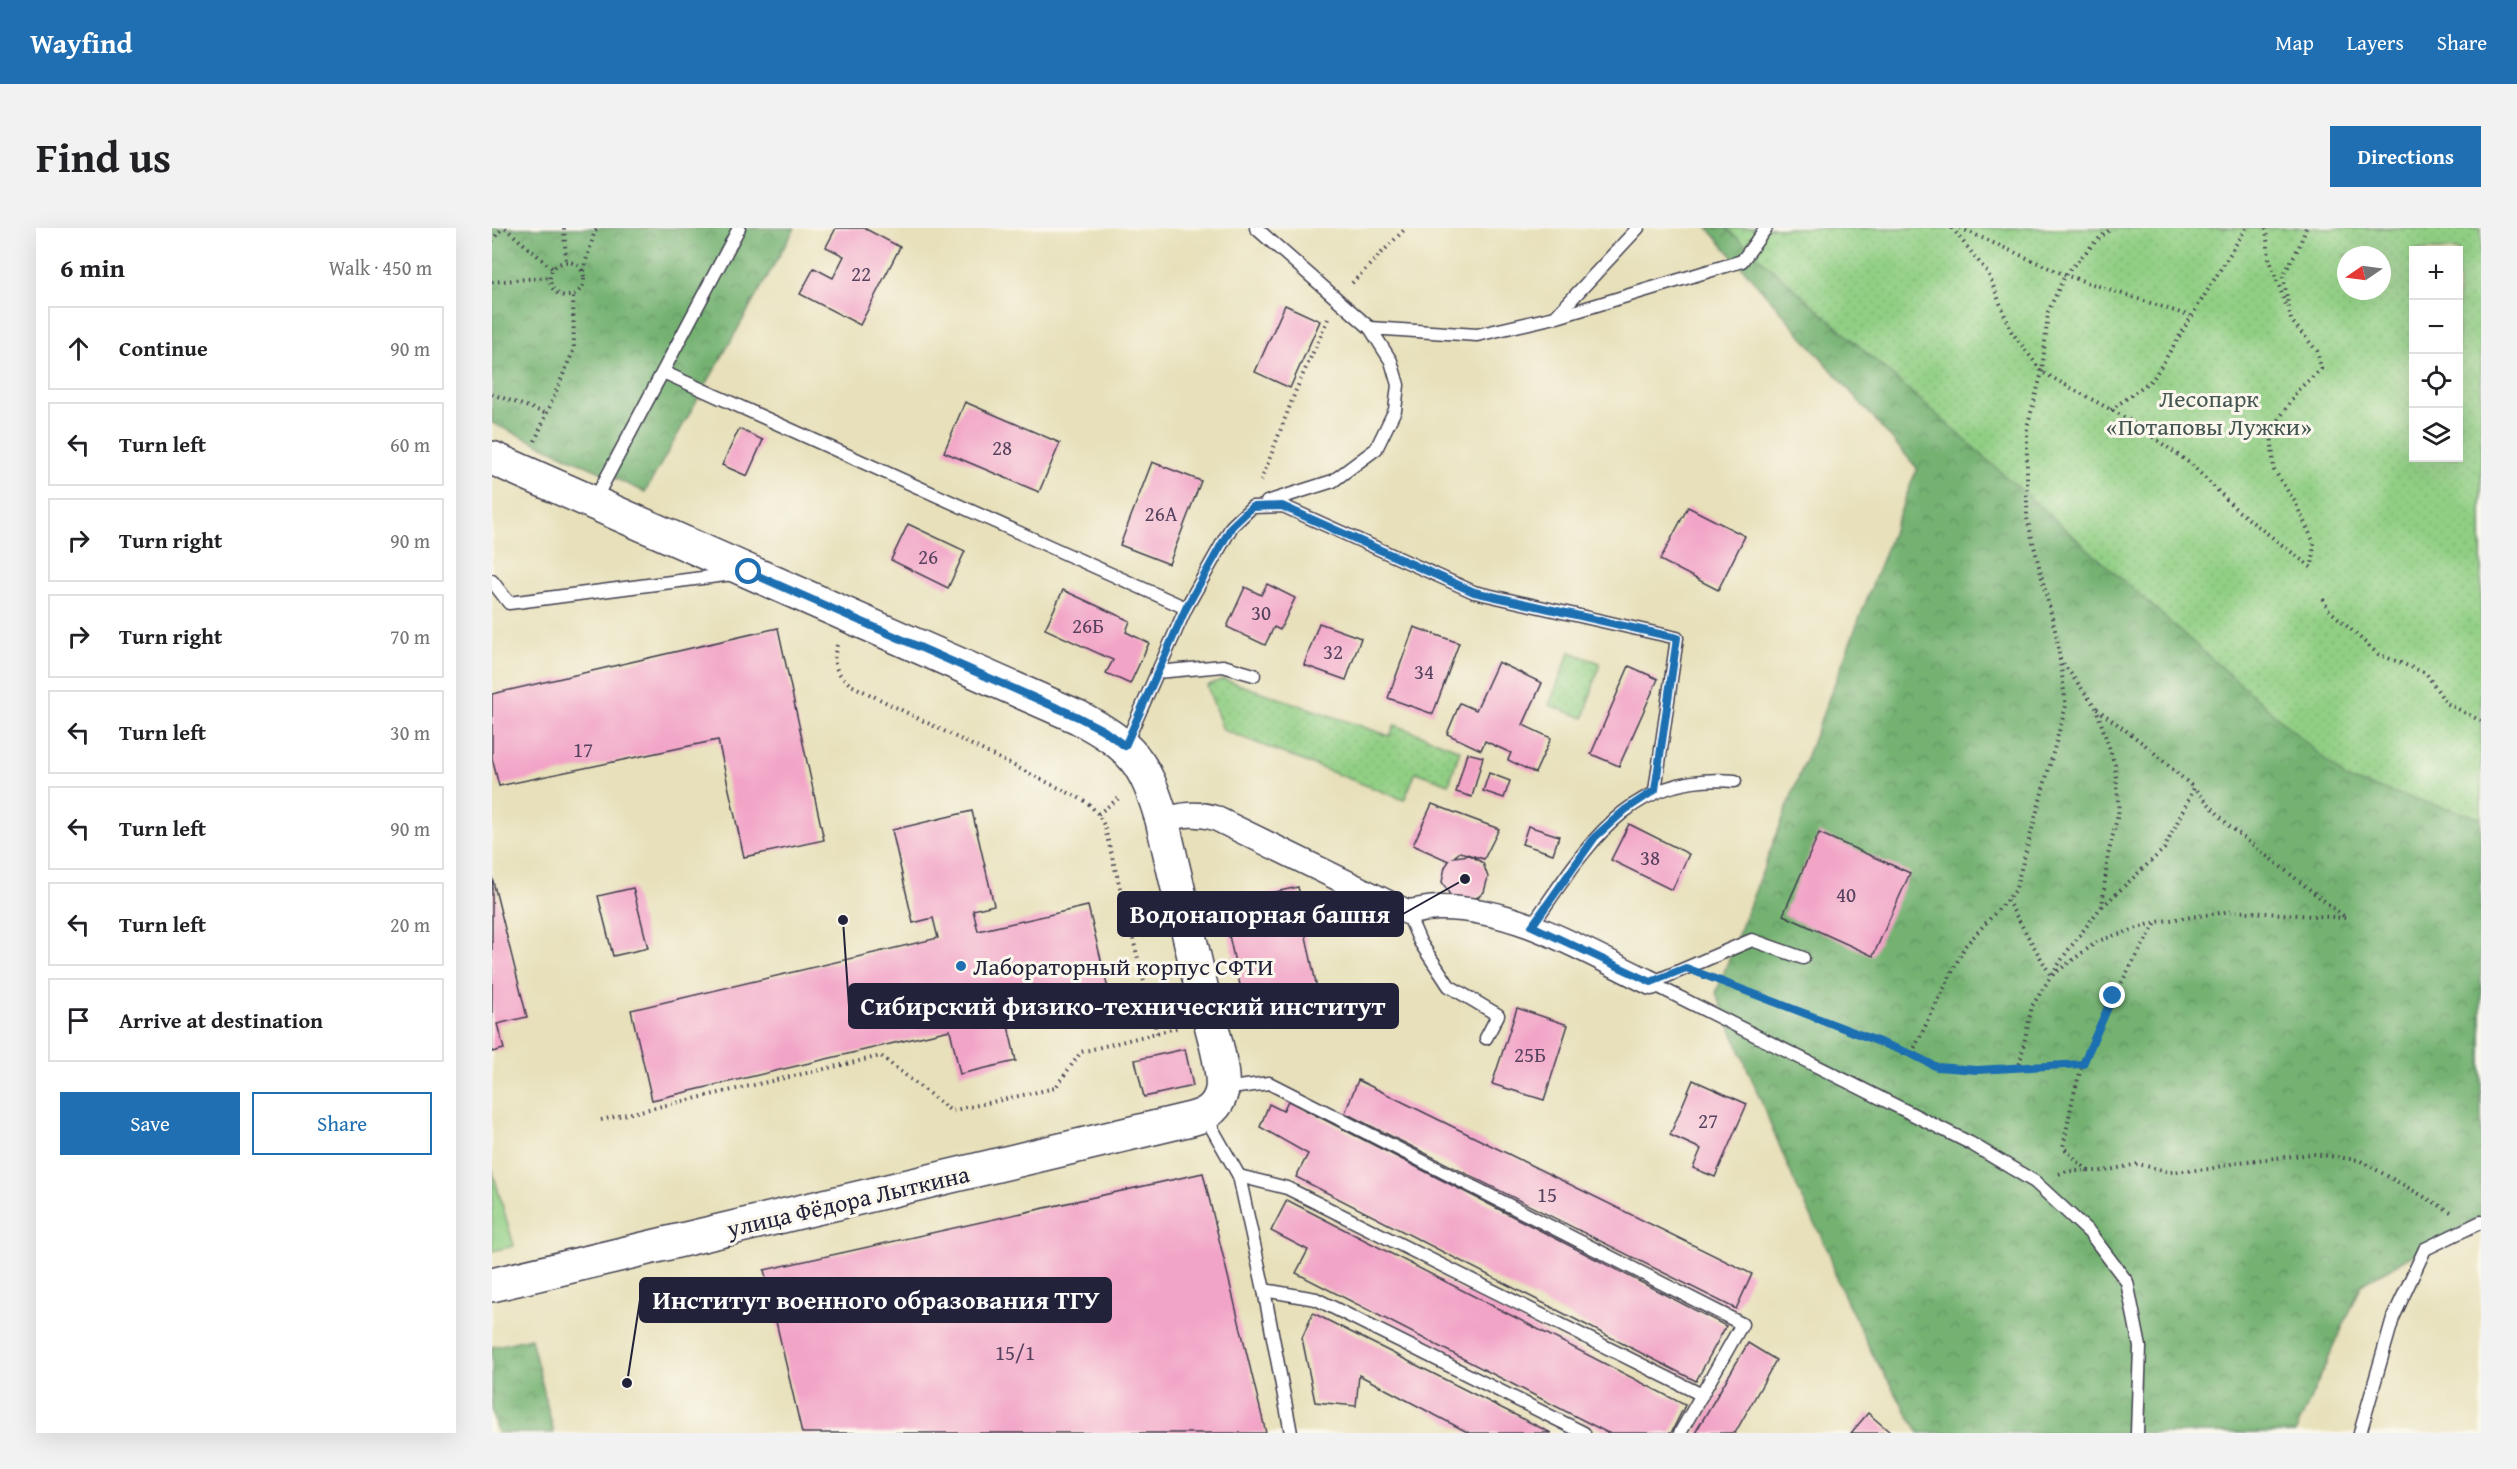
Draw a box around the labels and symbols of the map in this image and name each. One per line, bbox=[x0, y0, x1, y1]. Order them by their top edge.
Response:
north arrow bbox=[2337, 246, 2391, 300]
house number: 22 bbox=[851, 258, 871, 289]
park label: Лесопарк «Потаповы Лужки» bbox=[2106, 381, 2312, 444]
house number: 28 bbox=[992, 432, 1012, 463]
house number: 26А bbox=[1145, 498, 1178, 529]
house number: 26 bbox=[918, 541, 938, 572]
route start bbox=[735, 558, 761, 584]
house number: 30 bbox=[1251, 597, 1271, 628]
house number: 26Б bbox=[1072, 610, 1104, 641]
house number: 32 bbox=[1323, 636, 1343, 667]
house number: 34 bbox=[1414, 656, 1434, 687]
house number: 17 bbox=[573, 734, 593, 765]
house number: 38 bbox=[1640, 842, 1660, 873]
house number: 40 bbox=[1836, 879, 1856, 910]
callout: Водонапорная башня bbox=[1118, 892, 1403, 936]
text: Водонапорная башня bbox=[1130, 894, 1390, 933]
place label: Лабораторный корпус СФТИ bbox=[973, 949, 1273, 984]
marker: Лабораторный корпус СФТИ bbox=[954, 959, 968, 973]
route end bbox=[2099, 982, 2125, 1008]
callout: Сибирский физико-технический институт bbox=[849, 984, 1398, 1028]
text: Сибирский физико-технический институт bbox=[861, 986, 1386, 1025]
house number: 25Б bbox=[1514, 1039, 1546, 1070]
house number: 27 bbox=[1698, 1105, 1718, 1136]
street label: улица Фёдора Лыткина bbox=[722, 1156, 973, 1246]
house number: 15 bbox=[1537, 1179, 1557, 1210]
callout: Институт военного образования ТГУ bbox=[640, 1278, 1111, 1322]
text: Институт военного образования ТГУ bbox=[653, 1280, 1100, 1319]
house number: 15/1 bbox=[995, 1337, 1035, 1368]

